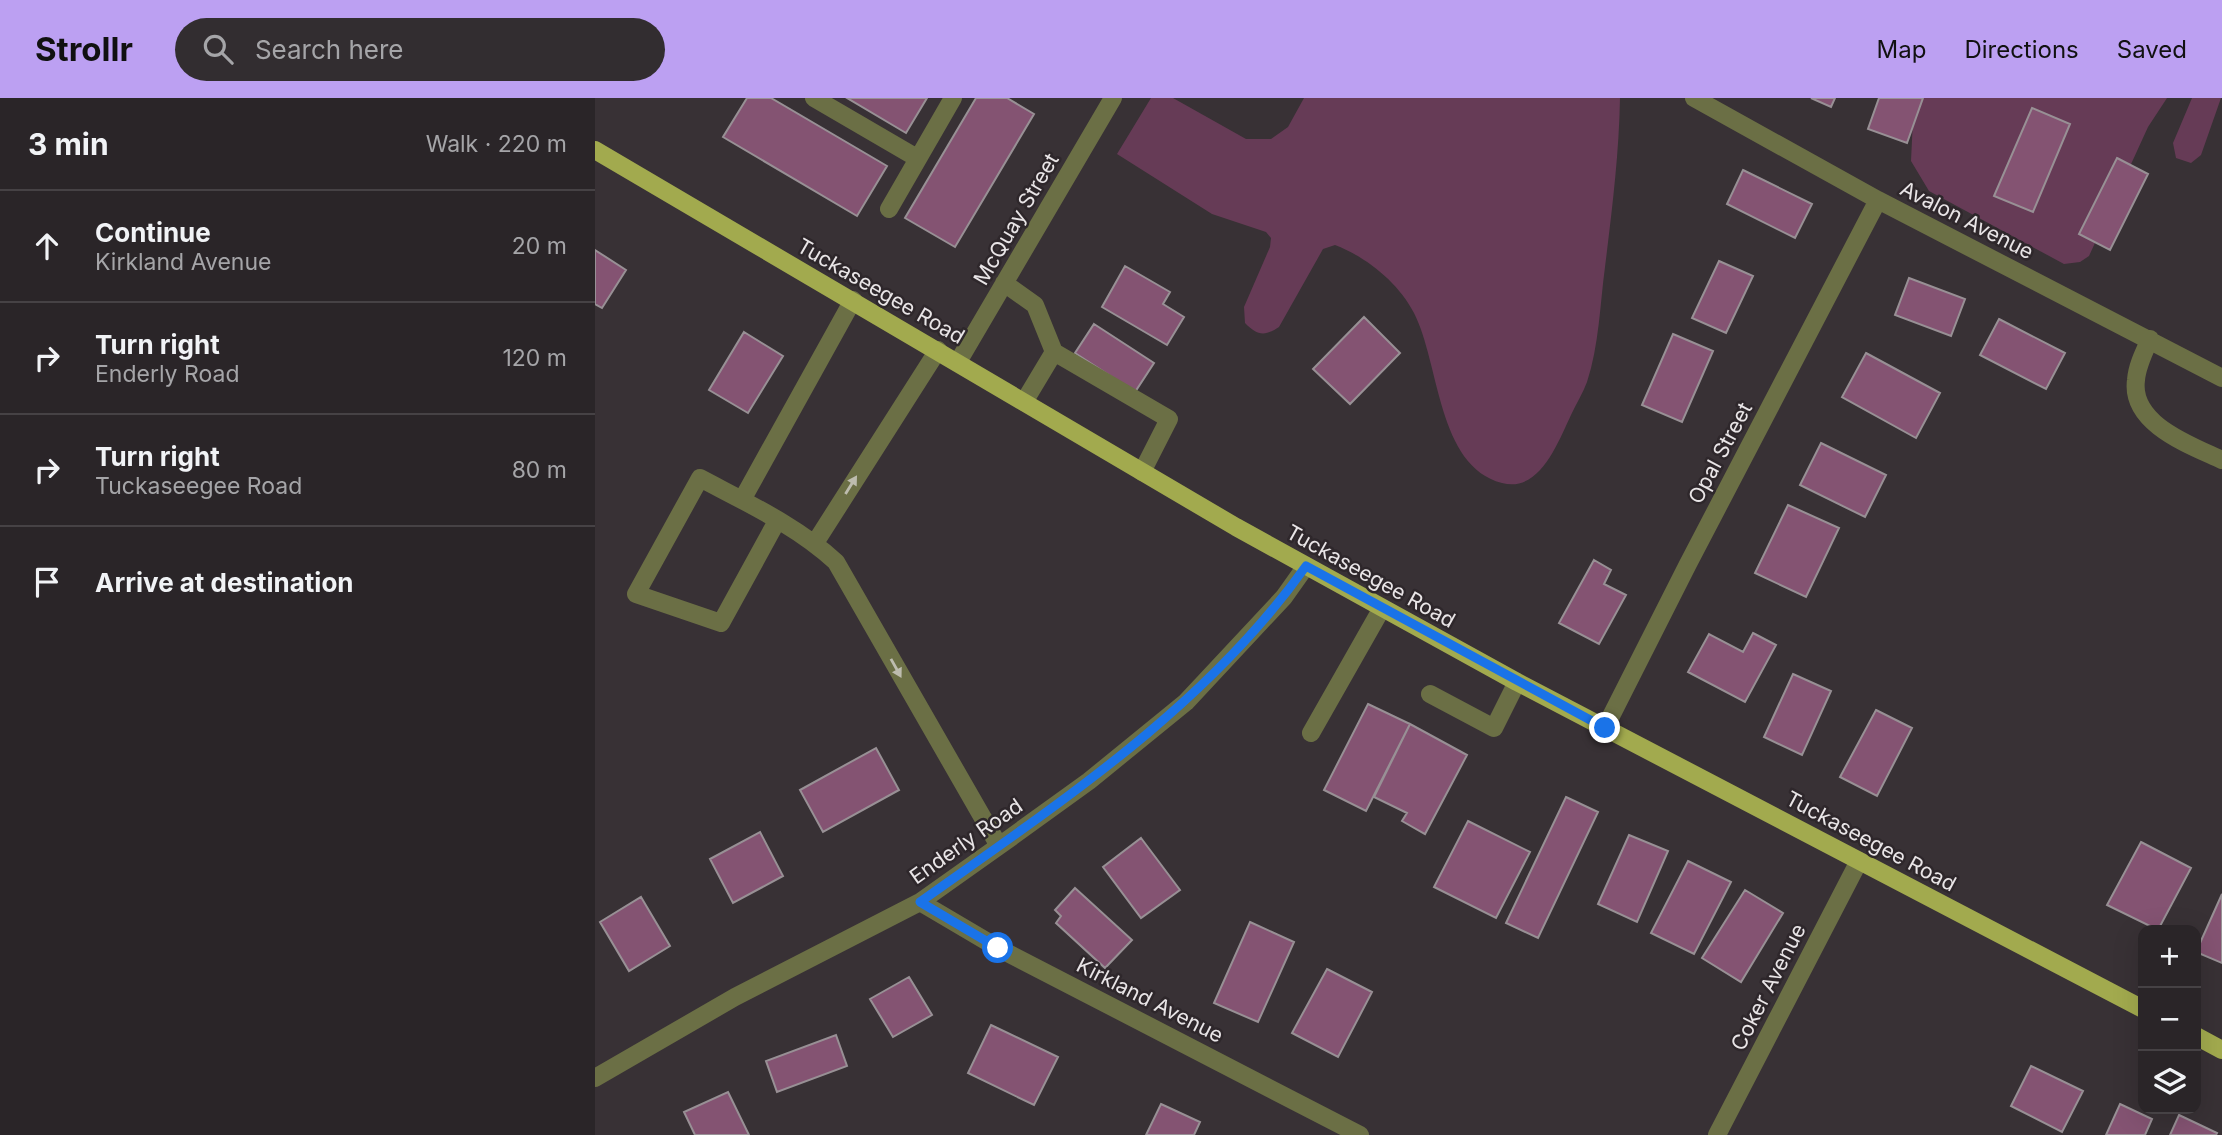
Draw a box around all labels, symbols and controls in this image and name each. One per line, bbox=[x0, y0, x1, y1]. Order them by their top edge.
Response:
search box bbox=[175, 18, 665, 81]
text: Strollr bbox=[35, 29, 133, 69]
icon: search bbox=[199, 30, 237, 68]
text: Search here bbox=[255, 34, 404, 65]
text: Map bbox=[1877, 35, 1926, 64]
text: Directions bbox=[1964, 35, 2079, 64]
text: Saved bbox=[2117, 35, 2187, 64]
text: 3 min bbox=[28, 126, 109, 162]
text: Walk · 220 m bbox=[426, 130, 567, 158]
street label: McQuay Street bbox=[968, 149, 1064, 289]
street label: Avalon Avenue bbox=[1896, 176, 2038, 264]
text: Continue bbox=[95, 217, 211, 248]
icon: ahead bbox=[28, 227, 66, 265]
text: 20 m bbox=[512, 232, 567, 260]
street label: Tuckaseegee Road bbox=[793, 233, 969, 349]
text: Kirkland Avenue bbox=[95, 248, 271, 276]
text: Turn right bbox=[95, 329, 220, 360]
icon: right bbox=[28, 339, 66, 377]
text: 120 m bbox=[502, 344, 567, 372]
text: Enderly Road bbox=[95, 360, 239, 388]
street label: Opal Street bbox=[1683, 398, 1757, 508]
text: Turn right bbox=[95, 441, 220, 472]
icon: right bbox=[28, 451, 66, 489]
text: 80 m bbox=[512, 456, 567, 484]
text: Tuckaseegee Road bbox=[95, 472, 302, 500]
one-way arrow bbox=[845, 476, 858, 495]
street label: Tuckaseegee Road bbox=[1282, 519, 1460, 633]
icon: arrive bbox=[28, 563, 66, 601]
text: Arrive at destination bbox=[95, 567, 354, 598]
one-way arrow bbox=[890, 658, 902, 678]
route end bbox=[1589, 712, 1620, 743]
street label: Tuckaseegee Road bbox=[1782, 786, 1960, 896]
street label: Enderly Road bbox=[905, 793, 1027, 889]
street label: Coker Avenue bbox=[1725, 919, 1811, 1055]
map controls bbox=[2138, 925, 2201, 1114]
button: + bbox=[2138, 925, 2201, 988]
route start bbox=[982, 932, 1013, 963]
street label: Kirkland Avenue bbox=[1073, 952, 1227, 1048]
button: − bbox=[2138, 988, 2201, 1051]
button: layers bbox=[2138, 1051, 2201, 1114]

